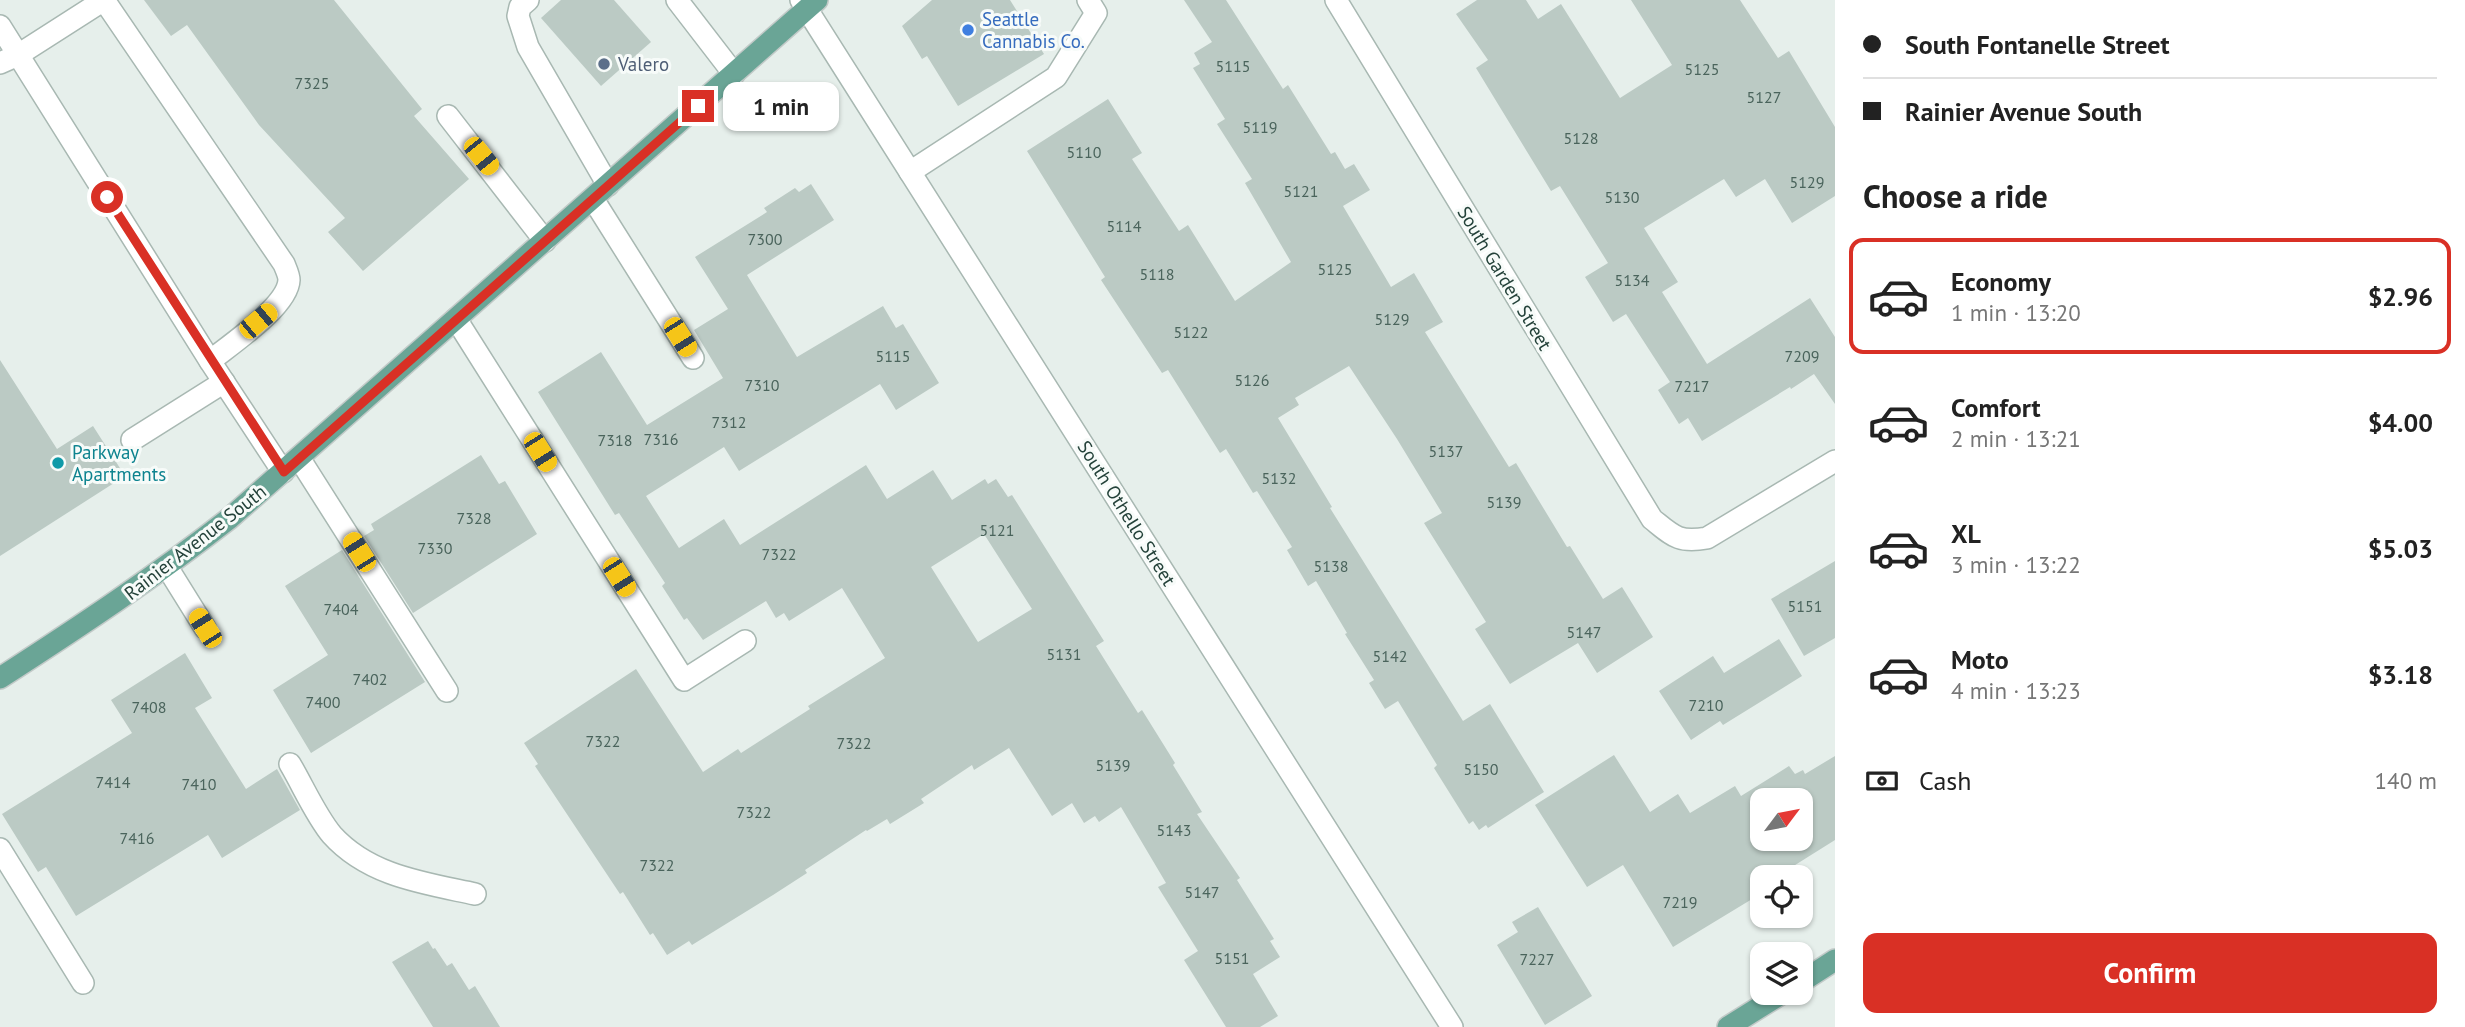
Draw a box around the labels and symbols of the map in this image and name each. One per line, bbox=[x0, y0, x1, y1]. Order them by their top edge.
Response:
place label: Seattle Cannabis Co. bbox=[982, 7, 1085, 53]
marker: Seattle Cannabis Co. bbox=[960, 22, 976, 38]
place label: Valero bbox=[617, 52, 669, 76]
marker: Valero bbox=[596, 56, 612, 72]
house number: 5115 bbox=[1216, 56, 1250, 76]
house number: 5125 bbox=[1685, 59, 1719, 79]
house number: 7325 bbox=[295, 73, 329, 93]
callout: 1 min bbox=[722, 82, 838, 130]
house number: 5127 bbox=[1747, 87, 1781, 107]
route end bbox=[682, 90, 714, 122]
house number: 5119 bbox=[1243, 117, 1277, 137]
house number: 5128 bbox=[1564, 128, 1598, 148]
car bbox=[460, 133, 503, 179]
house number: 5110 bbox=[1067, 142, 1102, 162]
house number: 5129 bbox=[1790, 172, 1824, 192]
route start bbox=[91, 181, 123, 213]
house number: 5121 bbox=[1284, 181, 1318, 201]
house number: 5130 bbox=[1605, 187, 1640, 207]
street label: South Garden Street bbox=[1453, 202, 1558, 355]
house number: 5114 bbox=[1107, 216, 1142, 236]
house number: 7300 bbox=[748, 229, 783, 249]
house number: 5125 bbox=[1318, 259, 1352, 279]
house number: 5118 bbox=[1140, 264, 1174, 284]
house number: 5134 bbox=[1615, 270, 1650, 290]
car bbox=[236, 299, 281, 343]
house number: 5129 bbox=[1375, 309, 1409, 329]
car bbox=[660, 314, 701, 360]
house number: 5122 bbox=[1174, 322, 1208, 342]
house number: 5115 bbox=[876, 346, 910, 366]
house number: 7209 bbox=[1785, 346, 1819, 366]
house number: 5126 bbox=[1235, 370, 1269, 390]
house number: 7310 bbox=[745, 375, 780, 395]
house number: 7217 bbox=[1675, 376, 1709, 396]
house number: 7312 bbox=[712, 412, 746, 432]
car bbox=[520, 429, 561, 475]
house number: 7316 bbox=[644, 429, 678, 449]
house number: 7318 bbox=[598, 430, 632, 450]
street label: South Othello Street bbox=[1073, 436, 1182, 591]
place label: Parkway Apartments bbox=[72, 440, 166, 486]
house number: 5137 bbox=[1429, 441, 1463, 461]
marker: Parkway Apartments bbox=[50, 455, 66, 471]
house number: 5132 bbox=[1262, 468, 1296, 488]
street label: Rainier Avenue South bbox=[119, 479, 271, 605]
house number: 5139 bbox=[1487, 492, 1521, 512]
house number: 7328 bbox=[457, 508, 491, 528]
house number: 5121 bbox=[980, 520, 1014, 540]
car bbox=[339, 529, 380, 575]
house number: 7330 bbox=[418, 538, 453, 558]
house number: 7322 bbox=[762, 544, 796, 564]
car bbox=[599, 554, 640, 600]
house number: 5138 bbox=[1314, 556, 1348, 576]
house number: 5151 bbox=[1788, 596, 1822, 616]
house number: 7404 bbox=[324, 599, 359, 619]
car bbox=[185, 605, 226, 651]
house number: 5147 bbox=[1567, 622, 1601, 642]
house number: 5131 bbox=[1047, 644, 1081, 664]
house number: 5142 bbox=[1373, 646, 1407, 666]
house number: 7402 bbox=[353, 669, 387, 689]
house number: 7400 bbox=[306, 692, 341, 712]
house number: 7210 bbox=[1689, 695, 1724, 715]
house number: 7408 bbox=[132, 697, 166, 717]
house number: 7322 bbox=[586, 731, 620, 751]
house number: 7322 bbox=[837, 733, 871, 753]
house number: 5139 bbox=[1096, 755, 1130, 775]
house number: 5150 bbox=[1464, 759, 1499, 779]
house number: 7414 bbox=[96, 772, 131, 792]
house number: 7410 bbox=[182, 774, 217, 794]
north arrow bbox=[1750, 788, 1813, 850]
house number: 7322 bbox=[737, 802, 771, 822]
house number: 5143 bbox=[1157, 820, 1191, 840]
house number: 7416 bbox=[120, 828, 154, 848]
house number: 7322 bbox=[640, 855, 674, 875]
house number: 5147 bbox=[1185, 882, 1219, 902]
house number: 7219 bbox=[1663, 892, 1697, 912]
house number: 5151 bbox=[1215, 948, 1249, 968]
house number: 7227 bbox=[1520, 949, 1554, 969]

